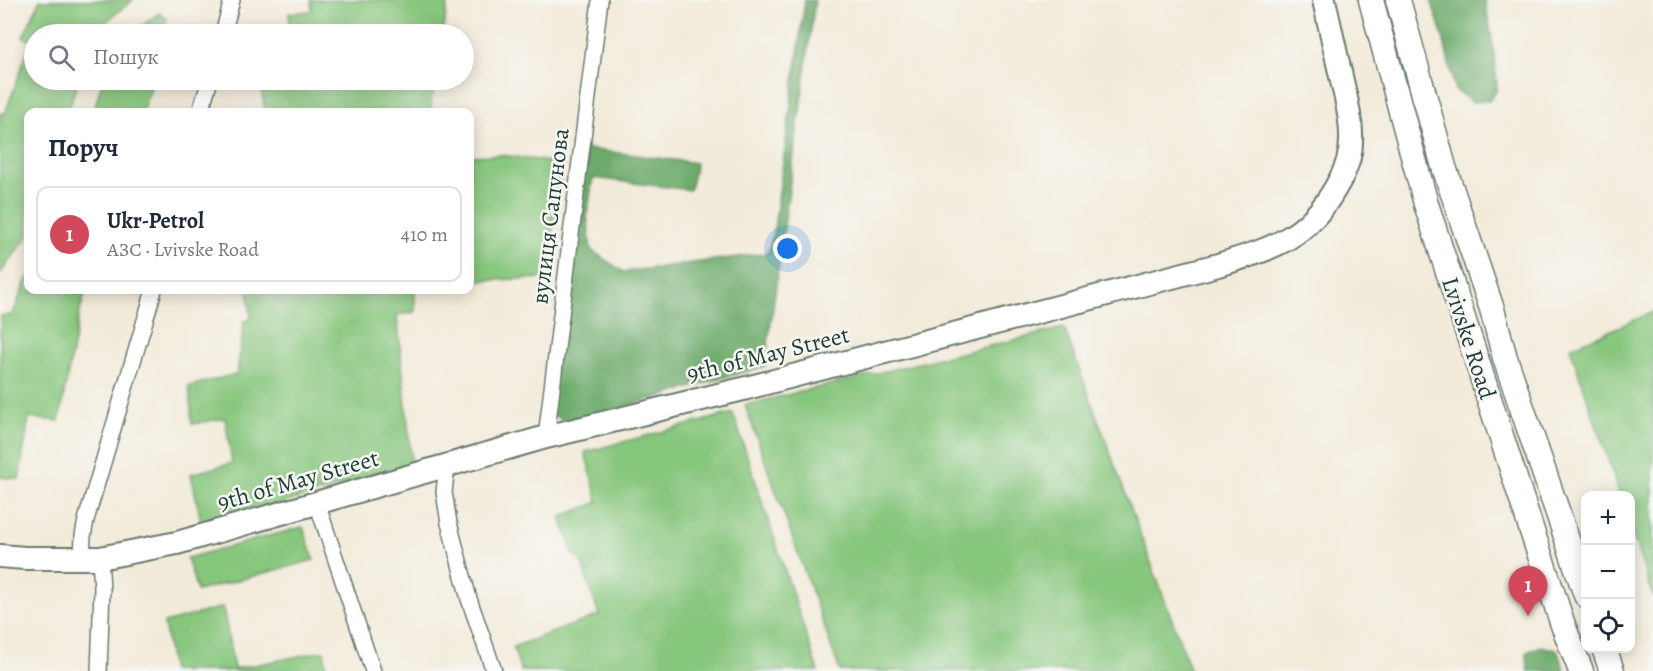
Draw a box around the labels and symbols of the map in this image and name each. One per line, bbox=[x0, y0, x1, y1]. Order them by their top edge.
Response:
street label: вулиця Сапунова bbox=[523, 126, 577, 306]
your location bbox=[773, 234, 802, 263]
street label: Lvivske Road bbox=[1434, 273, 1504, 403]
street label: 9th of May Street bbox=[683, 318, 853, 390]
street label: 9th of May Street bbox=[214, 442, 382, 518]
pin: 1 bbox=[1508, 566, 1547, 616]

